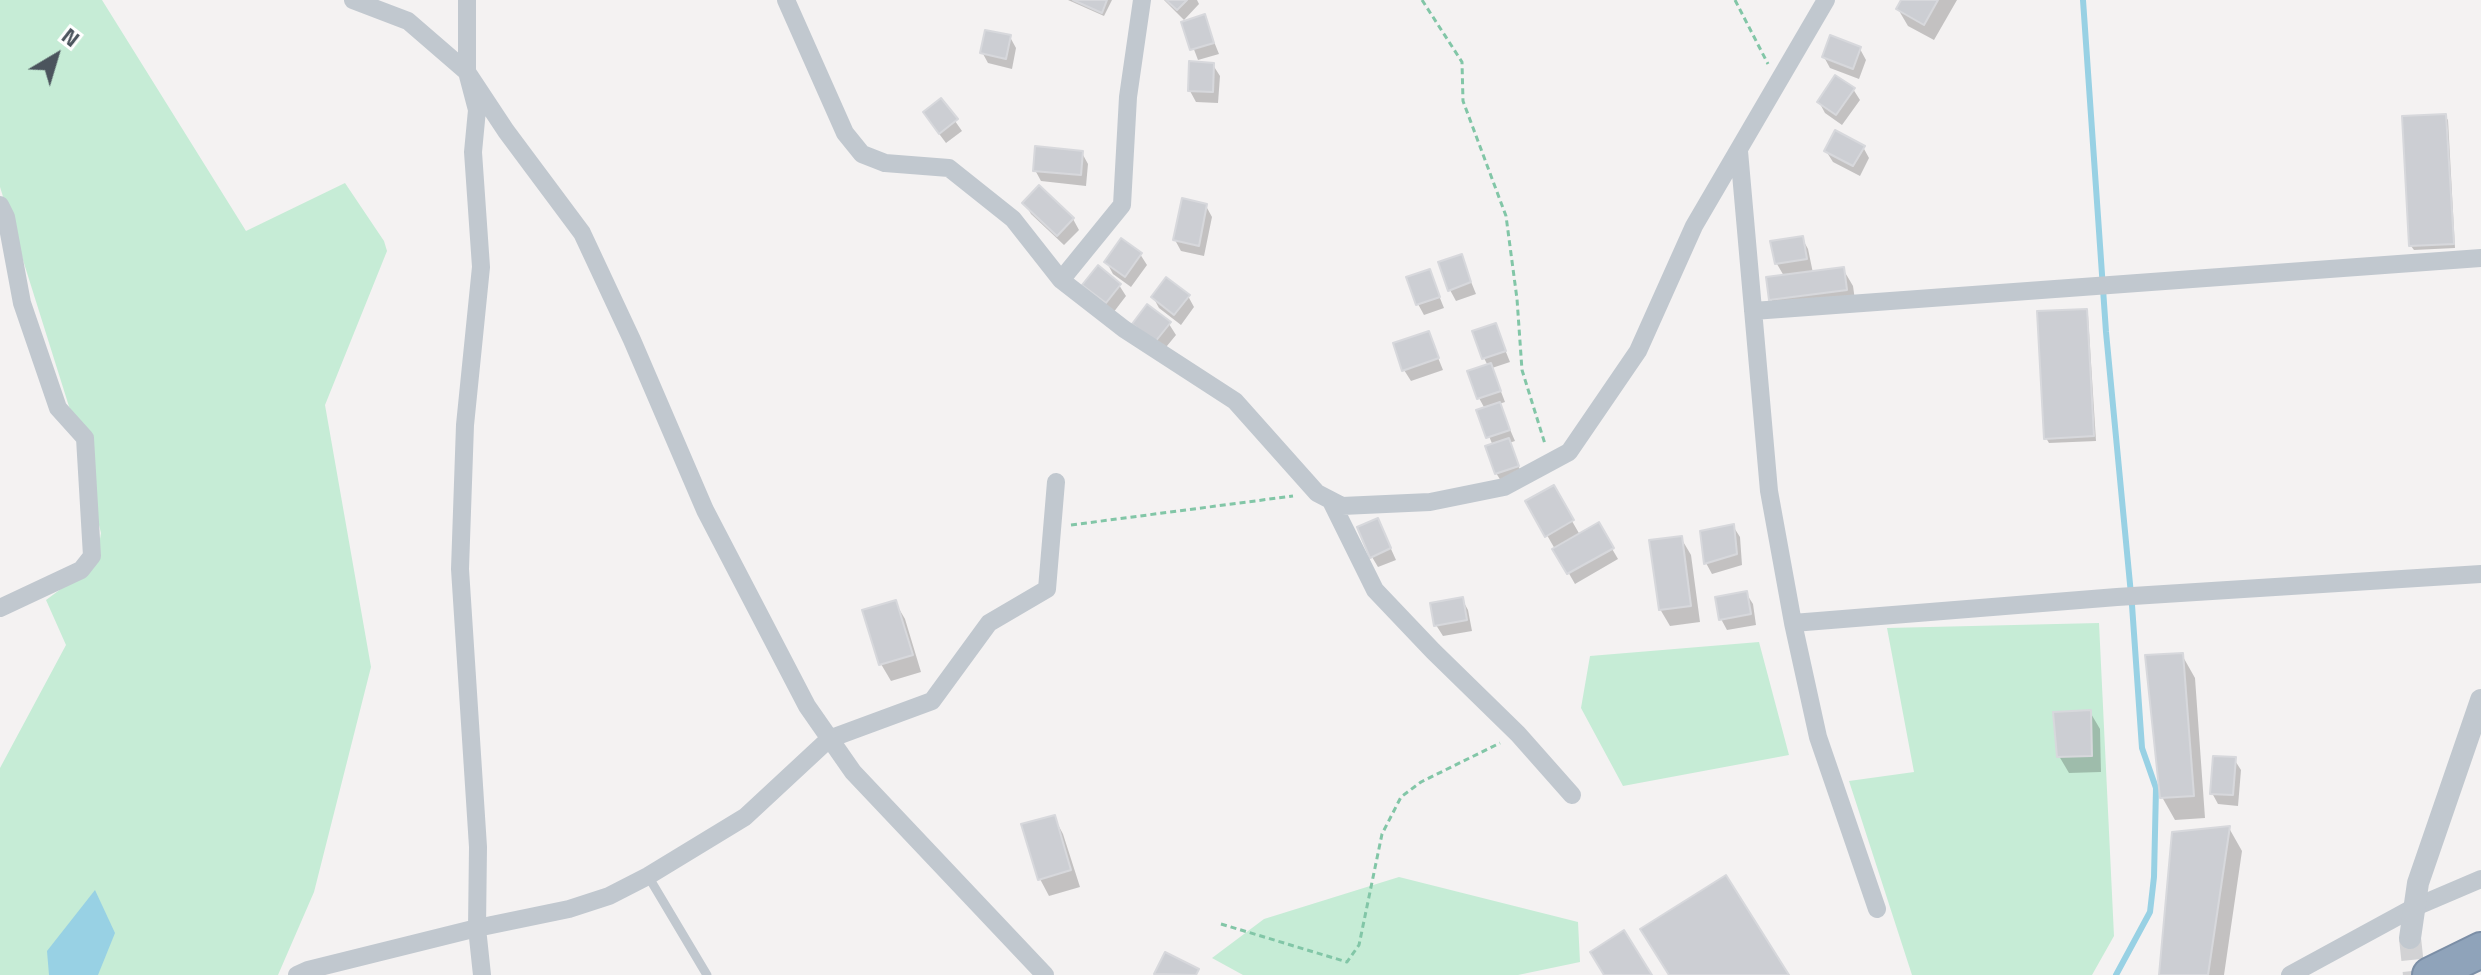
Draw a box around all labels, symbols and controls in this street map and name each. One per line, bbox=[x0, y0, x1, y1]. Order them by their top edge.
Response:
north arrow bbox=[16, 16, 96, 96]
text: N bbox=[54, 19, 87, 55]

